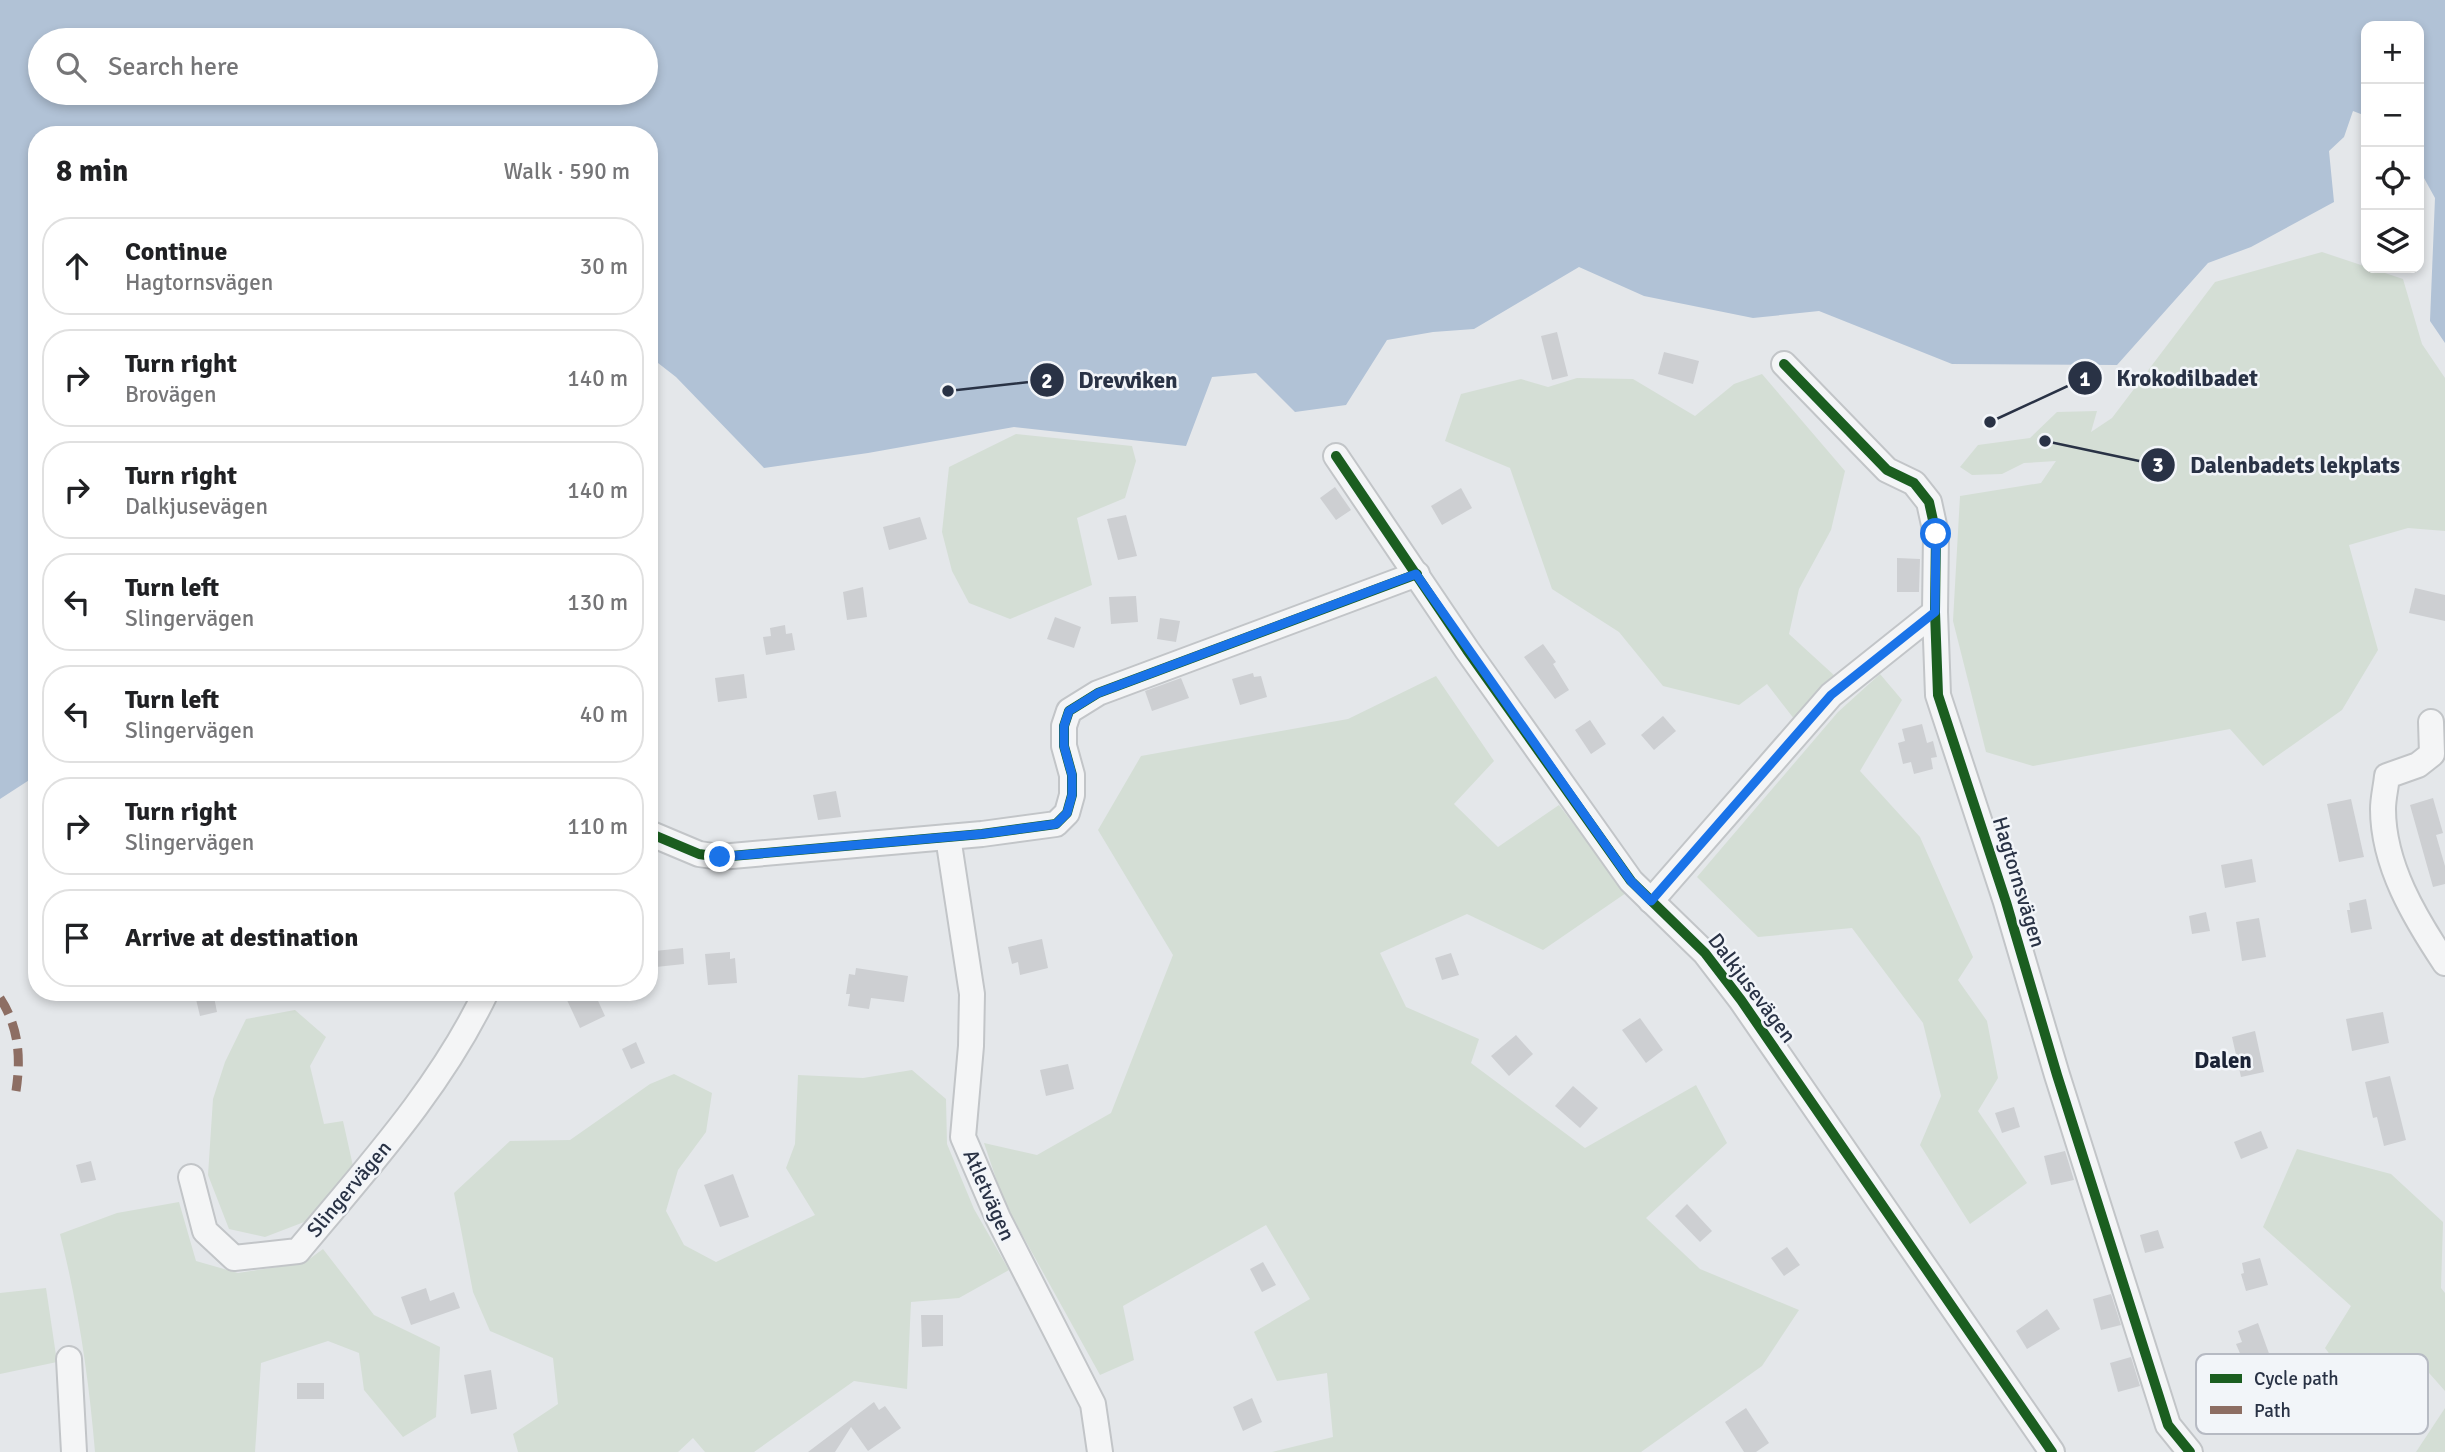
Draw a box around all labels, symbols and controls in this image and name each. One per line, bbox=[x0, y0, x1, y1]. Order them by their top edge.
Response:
map controls bbox=[2361, 21, 2424, 273]
button: + bbox=[2361, 21, 2424, 84]
search box bbox=[28, 28, 658, 105]
icon: search bbox=[52, 48, 90, 86]
text: Search here bbox=[108, 51, 239, 83]
button: − bbox=[2361, 84, 2424, 147]
button: locate bbox=[2361, 147, 2424, 210]
text: 8 min bbox=[56, 153, 128, 190]
text: Walk · 590 m bbox=[504, 157, 630, 186]
button: layers bbox=[2361, 210, 2424, 273]
text: Continue bbox=[125, 236, 227, 268]
icon: ahead bbox=[58, 247, 96, 285]
text: 30 m bbox=[580, 252, 628, 281]
text: Hagtornsvägen bbox=[125, 268, 273, 297]
text: Turn right bbox=[125, 348, 237, 380]
callout: Krokodilbadet bbox=[2068, 356, 2272, 400]
callout: Drevviken bbox=[1029, 358, 1192, 402]
icon: right bbox=[58, 359, 96, 397]
text: 140 m bbox=[567, 364, 628, 393]
text: Krokodilbadet bbox=[2116, 364, 2258, 393]
text: Drevviken bbox=[1078, 366, 1178, 395]
text: 1 bbox=[2079, 366, 2091, 392]
text: 2 bbox=[1041, 368, 1053, 394]
text: Brovägen bbox=[125, 380, 217, 409]
callout: Dalenbadets lekplats bbox=[2141, 443, 2414, 487]
text: Dalenbadets lekplats bbox=[2190, 451, 2400, 480]
text: 3 bbox=[2152, 452, 2164, 478]
text: Turn right bbox=[125, 460, 237, 492]
icon: right bbox=[58, 471, 96, 509]
text: 140 m bbox=[567, 476, 628, 505]
text: Dalkjusevägen bbox=[125, 492, 268, 521]
route start bbox=[1920, 518, 1951, 549]
text: Turn left bbox=[125, 572, 219, 604]
icon: left bbox=[58, 583, 96, 621]
text: 130 m bbox=[567, 588, 628, 617]
text: Slingervägen bbox=[125, 604, 254, 633]
text: Turn left bbox=[125, 684, 219, 716]
icon: left bbox=[58, 695, 96, 733]
text: 40 m bbox=[580, 700, 628, 729]
text: Slingervägen bbox=[125, 716, 254, 745]
text: Turn right bbox=[125, 796, 237, 828]
icon: right bbox=[58, 807, 96, 845]
text: 110 m bbox=[567, 812, 628, 841]
street label: Hagtornsvägen bbox=[1987, 813, 2051, 951]
text: Slingervägen bbox=[125, 828, 254, 857]
route end bbox=[704, 841, 735, 872]
icon: arrive bbox=[58, 919, 96, 957]
text: Arrive at destination bbox=[125, 922, 358, 954]
street label: Dalkjusevägen bbox=[1702, 928, 1802, 1048]
district label: Dalen bbox=[2194, 1046, 2252, 1075]
street label: Slingervägen bbox=[301, 1135, 397, 1243]
street label: Atletvägen bbox=[957, 1145, 1021, 1245]
legend bbox=[2196, 1354, 2428, 1434]
text: Cycle path bbox=[2254, 1367, 2339, 1391]
text: Path bbox=[2254, 1399, 2291, 1423]

